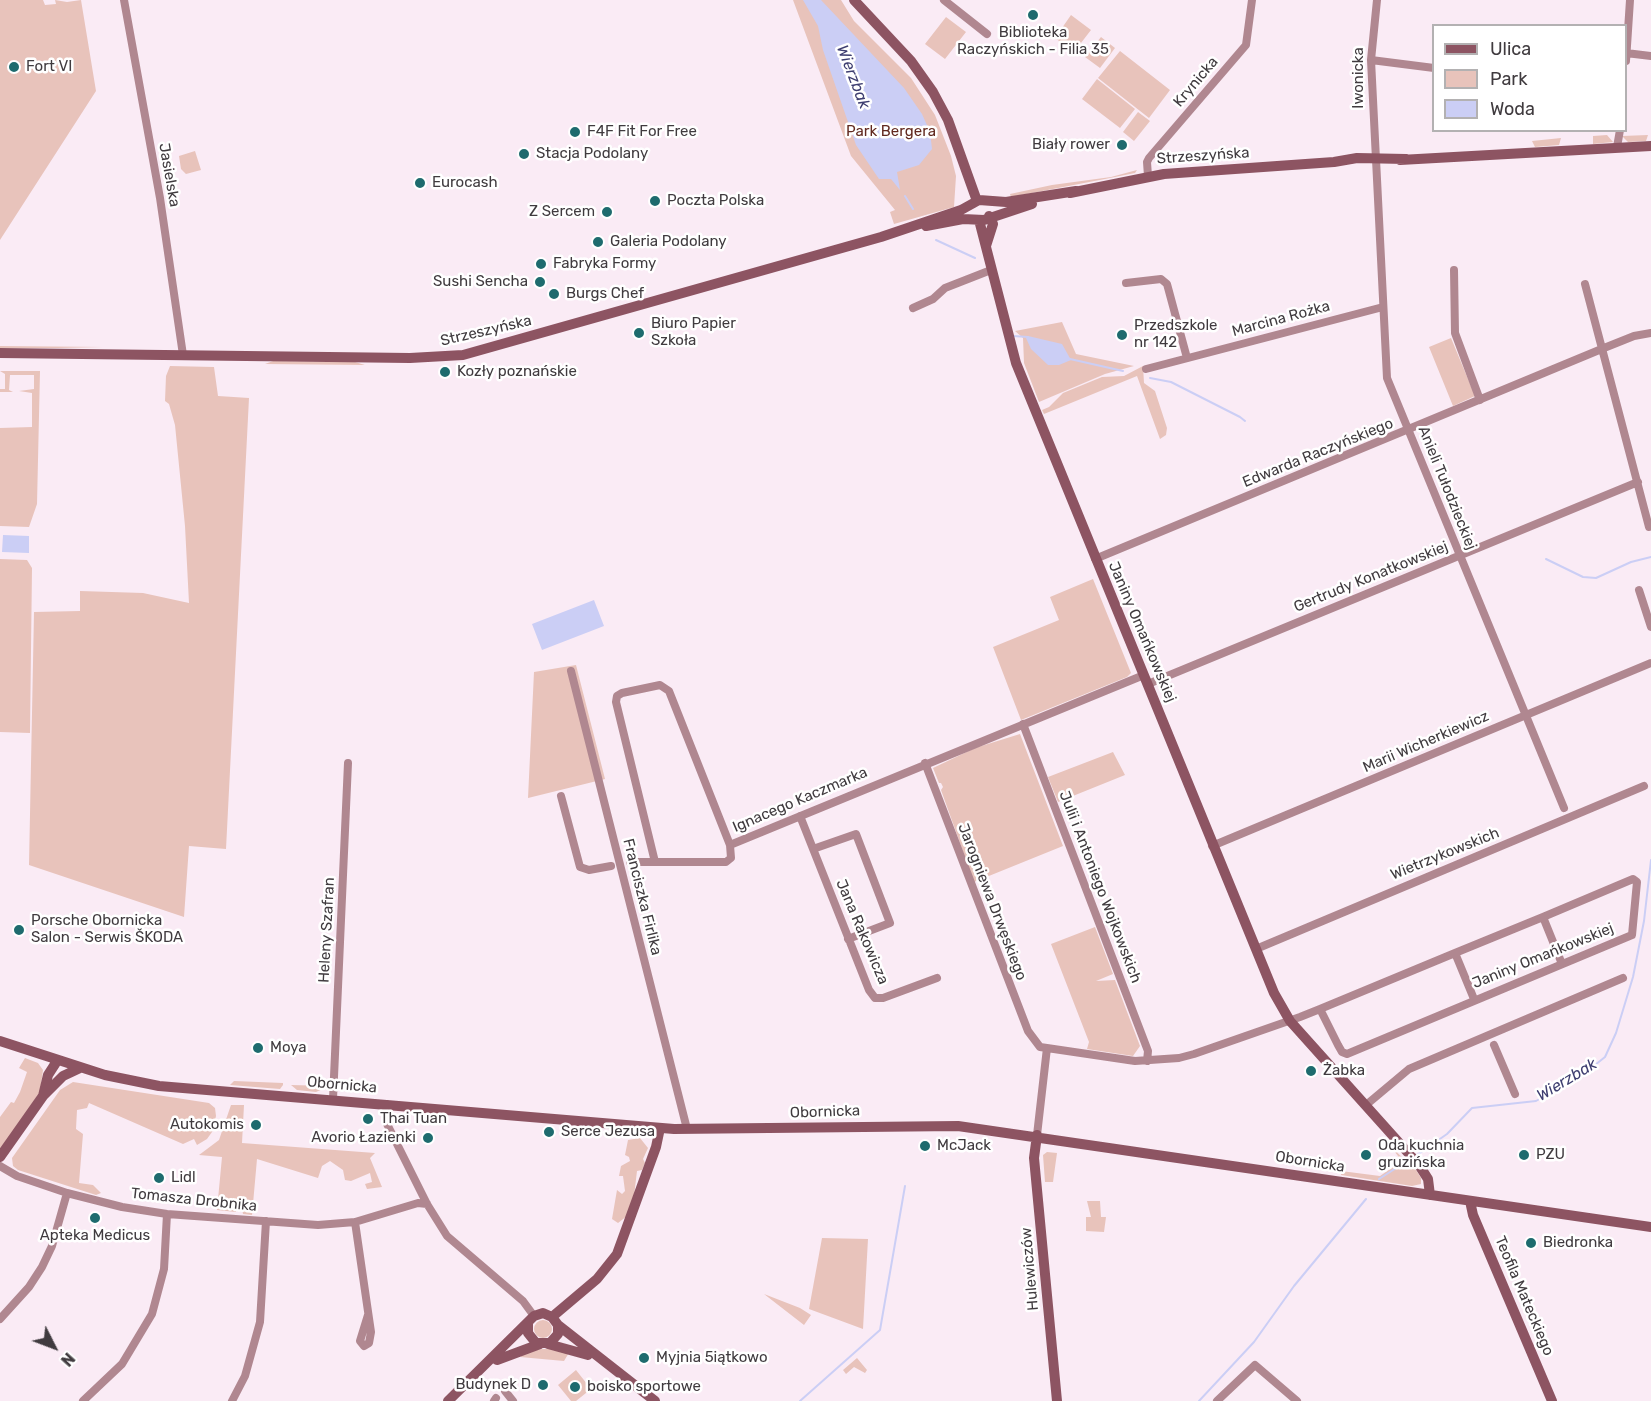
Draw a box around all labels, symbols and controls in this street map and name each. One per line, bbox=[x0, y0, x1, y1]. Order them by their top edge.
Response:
marker: Biblioteka Raczyńskich - Filia 35 bbox=[1026, 8, 1040, 22]
place label: Biblioteka Raczyńskich - Filia 35 bbox=[957, 24, 1109, 59]
legend bbox=[1432, 24, 1627, 132]
text: Ulica bbox=[1490, 38, 1531, 60]
water label: Wierzbak bbox=[832, 42, 874, 112]
street label: Iwonicka bbox=[1350, 47, 1368, 109]
street label: Krynicka bbox=[1170, 53, 1222, 111]
place label: Fort VI bbox=[26, 58, 72, 76]
marker: Fort VI bbox=[7, 60, 21, 74]
text: Park bbox=[1490, 68, 1527, 90]
text: Woda bbox=[1490, 98, 1535, 120]
place label: F4F Fit For Free bbox=[587, 123, 697, 141]
park label: Park Bergera bbox=[846, 123, 936, 141]
marker: F4F Fit For Free bbox=[568, 125, 582, 139]
place label: Biały rower bbox=[1032, 136, 1110, 154]
marker: Biały rower bbox=[1115, 138, 1129, 152]
street label: Jasielska bbox=[155, 142, 183, 208]
street label: Strzeszyńska bbox=[1156, 144, 1250, 168]
place label: Stacja Podolany bbox=[536, 145, 648, 163]
marker: Stacja Podolany bbox=[517, 147, 531, 161]
place label: Eurocash bbox=[432, 174, 498, 192]
marker: Eurocash bbox=[413, 176, 427, 190]
place label: Poczta Polska bbox=[667, 192, 764, 210]
marker: Poczta Polska bbox=[648, 194, 662, 208]
place label: Z Sercem bbox=[529, 203, 595, 221]
marker: Z Sercem bbox=[600, 205, 614, 219]
place label: Galeria Podolany bbox=[610, 233, 727, 251]
marker: Galeria Podolany bbox=[591, 235, 605, 249]
place label: Fabryka Formy bbox=[553, 255, 656, 273]
marker: Fabryka Formy bbox=[534, 257, 548, 271]
place label: Sushi Sencha bbox=[433, 273, 528, 291]
marker: Sushi Sencha bbox=[533, 275, 547, 289]
place label: Burgs Chef bbox=[566, 285, 644, 303]
marker: Burgs Chef bbox=[547, 287, 561, 301]
street label: Marcina Rożka bbox=[1230, 297, 1332, 341]
street label: Strzeszyńska bbox=[439, 312, 533, 350]
place label: Biuro Papier Szkoła bbox=[651, 315, 736, 350]
place label: Przedszkole nr 142 bbox=[1134, 317, 1218, 352]
marker: Biuro Papier Szkoła bbox=[632, 326, 646, 340]
marker: Przedszkole nr 142 bbox=[1115, 328, 1129, 342]
place label: Kozły poznańskie bbox=[457, 363, 577, 381]
marker: Kozły poznańskie bbox=[438, 365, 452, 379]
street label: Edwarda Raczyńskiego bbox=[1240, 415, 1396, 491]
street label: Anieli Tułodzieckiej bbox=[1414, 424, 1480, 552]
street label: Gertrudy Konatkowskiej bbox=[1291, 538, 1451, 616]
street label: Janiny Omańkowskiej bbox=[1104, 559, 1180, 705]
street label: Marii Wicherkiewicz bbox=[1360, 707, 1492, 777]
street label: Ignacego Kaczmarka bbox=[730, 763, 870, 837]
street label: Julii i Antoniego Wojkowskich bbox=[1055, 788, 1145, 986]
street label: Jarogniewa Drwęskiego bbox=[954, 821, 1030, 983]
street label: Wietrzykowskich bbox=[1388, 824, 1502, 884]
street label: Franciszka Firlika bbox=[619, 837, 665, 957]
street label: Heleny Szafran bbox=[315, 877, 339, 983]
street label: Jana Rakowicza bbox=[832, 877, 892, 987]
place label: Porsche Obornicka Salon - Serwis ŠKODA bbox=[31, 912, 183, 947]
street label: Janiny Omańkowskiej bbox=[1470, 919, 1616, 993]
marker: Porsche Obornicka Salon - Serwis ŠKODA bbox=[12, 923, 26, 937]
place label: Moya bbox=[270, 1039, 306, 1057]
marker: Moya bbox=[251, 1041, 265, 1055]
water label: Wierzbak bbox=[1533, 1055, 1601, 1105]
place label: Żabka bbox=[1323, 1062, 1365, 1080]
marker: Żabka bbox=[1304, 1064, 1318, 1078]
street label: Obornicka bbox=[306, 1073, 378, 1097]
street label: Obornicka bbox=[790, 1102, 860, 1122]
place label: Thai Tuan bbox=[380, 1110, 447, 1128]
marker: Thai Tuan bbox=[361, 1112, 375, 1126]
place label: Autokomis bbox=[170, 1116, 244, 1134]
marker: Autokomis bbox=[249, 1118, 263, 1132]
place label: Serce Jezusa bbox=[561, 1123, 655, 1141]
marker: Serce Jezusa bbox=[542, 1125, 556, 1139]
place label: Avorio Łazienki bbox=[311, 1129, 416, 1147]
marker: Avorio Łazienki bbox=[421, 1131, 435, 1145]
place label: McJack bbox=[937, 1137, 991, 1155]
place label: Oda kuchnia gruzińska bbox=[1378, 1137, 1464, 1172]
marker: McJack bbox=[918, 1139, 932, 1153]
place label: PZU bbox=[1536, 1146, 1565, 1164]
street label: Obornicka bbox=[1274, 1148, 1346, 1176]
marker: Oda kuchnia gruzińska bbox=[1359, 1148, 1373, 1162]
marker: PZU bbox=[1517, 1148, 1531, 1162]
place label: Lidl bbox=[171, 1169, 196, 1187]
marker: Lidl bbox=[152, 1171, 166, 1185]
street label: Tomasza Drobnika bbox=[130, 1184, 258, 1216]
marker: Apteka Medicus bbox=[88, 1211, 102, 1225]
place label: Apteka Medicus bbox=[40, 1227, 150, 1245]
street label: Hulewiczów bbox=[1017, 1227, 1043, 1311]
street label: Teofila Mateckiego bbox=[1491, 1234, 1557, 1358]
place label: Biedronka bbox=[1543, 1234, 1613, 1252]
marker: Biedronka bbox=[1524, 1236, 1538, 1250]
north arrow bbox=[24, 1317, 84, 1377]
text: N bbox=[57, 1349, 79, 1370]
place label: Myjnia 5iątkowo bbox=[656, 1349, 767, 1367]
marker: Myjnia 5iątkowo bbox=[637, 1351, 651, 1365]
place label: Budynek D bbox=[456, 1376, 531, 1394]
marker: Budynek D bbox=[536, 1378, 550, 1392]
place label: boisko sportowe bbox=[587, 1378, 701, 1396]
marker: boisko sportowe bbox=[568, 1380, 582, 1394]

